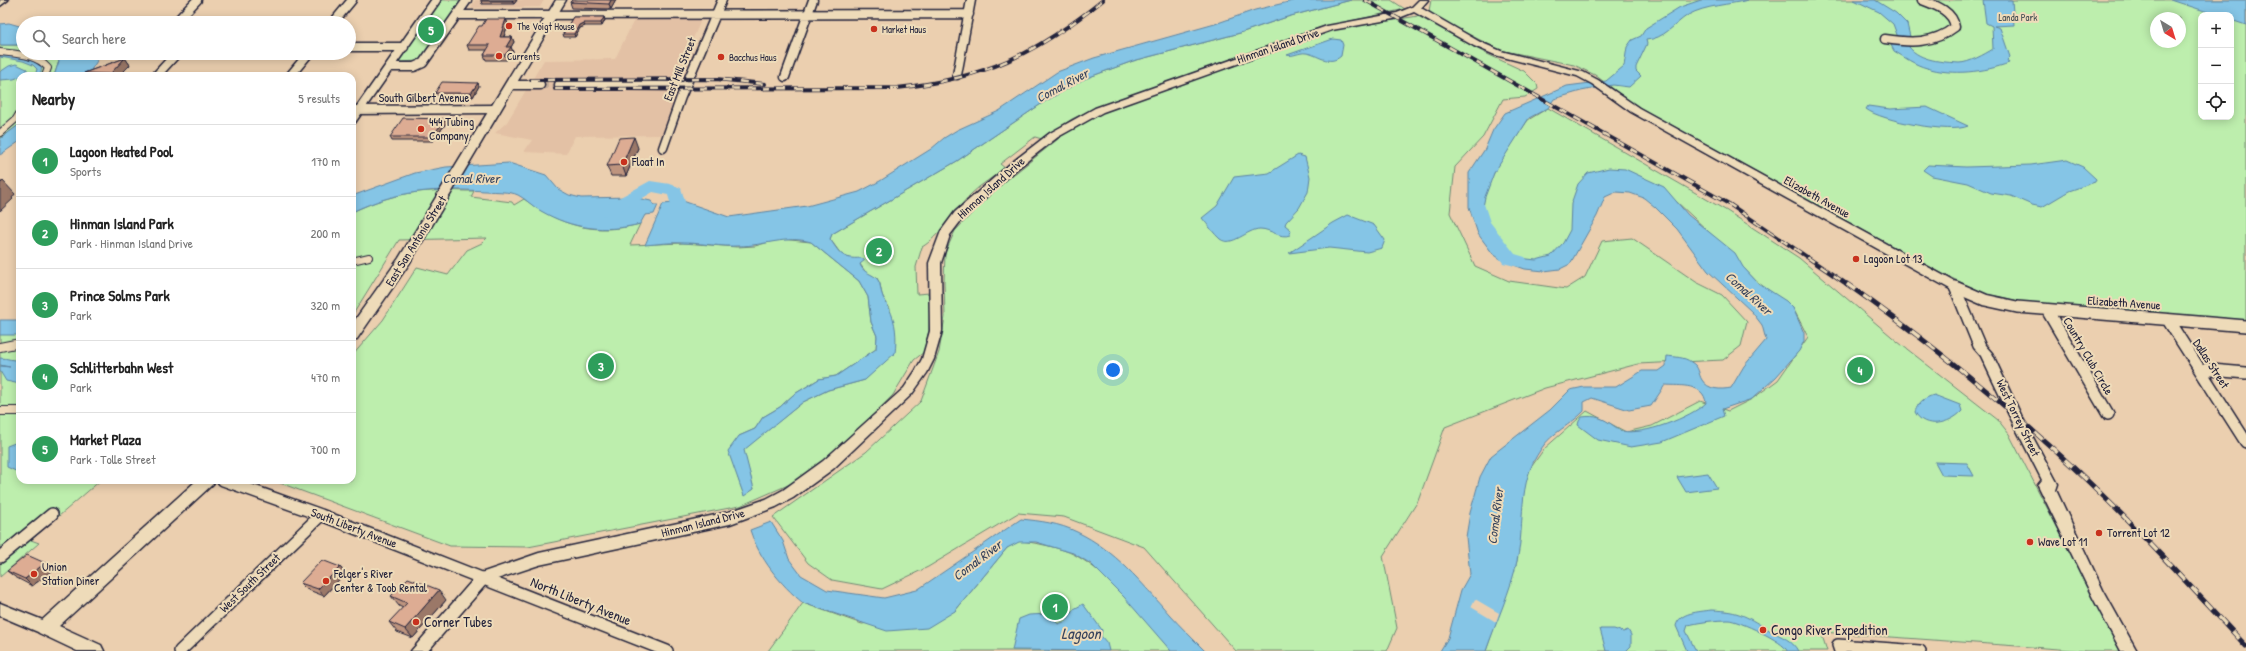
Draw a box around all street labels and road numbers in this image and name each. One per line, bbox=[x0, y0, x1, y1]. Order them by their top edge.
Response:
street label: Hinman Island Drive bbox=[1235, 23, 1321, 67]
street label: East Mill Street bbox=[659, 34, 700, 103]
street label: South Gilbert Avenue bbox=[379, 89, 469, 106]
street label: Hinman Island Drive bbox=[953, 153, 1028, 223]
street label: Elizabeth Avenue bbox=[1781, 171, 1854, 222]
street label: East San Antonio Street bbox=[381, 191, 451, 289]
street label: Elizabeth Avenue bbox=[2087, 291, 2161, 314]
street label: Country Club Circle bbox=[2059, 314, 2118, 398]
street label: Dallas Street bbox=[2189, 336, 2234, 392]
street label: West Torrey Street bbox=[1992, 376, 2045, 460]
street label: South Liberty Avenue bbox=[309, 503, 400, 552]
street label: Hinman Island Drive bbox=[659, 504, 747, 541]
street label: West South Street bbox=[215, 549, 284, 616]
street label: North Liberty Avenue bbox=[528, 572, 635, 630]

